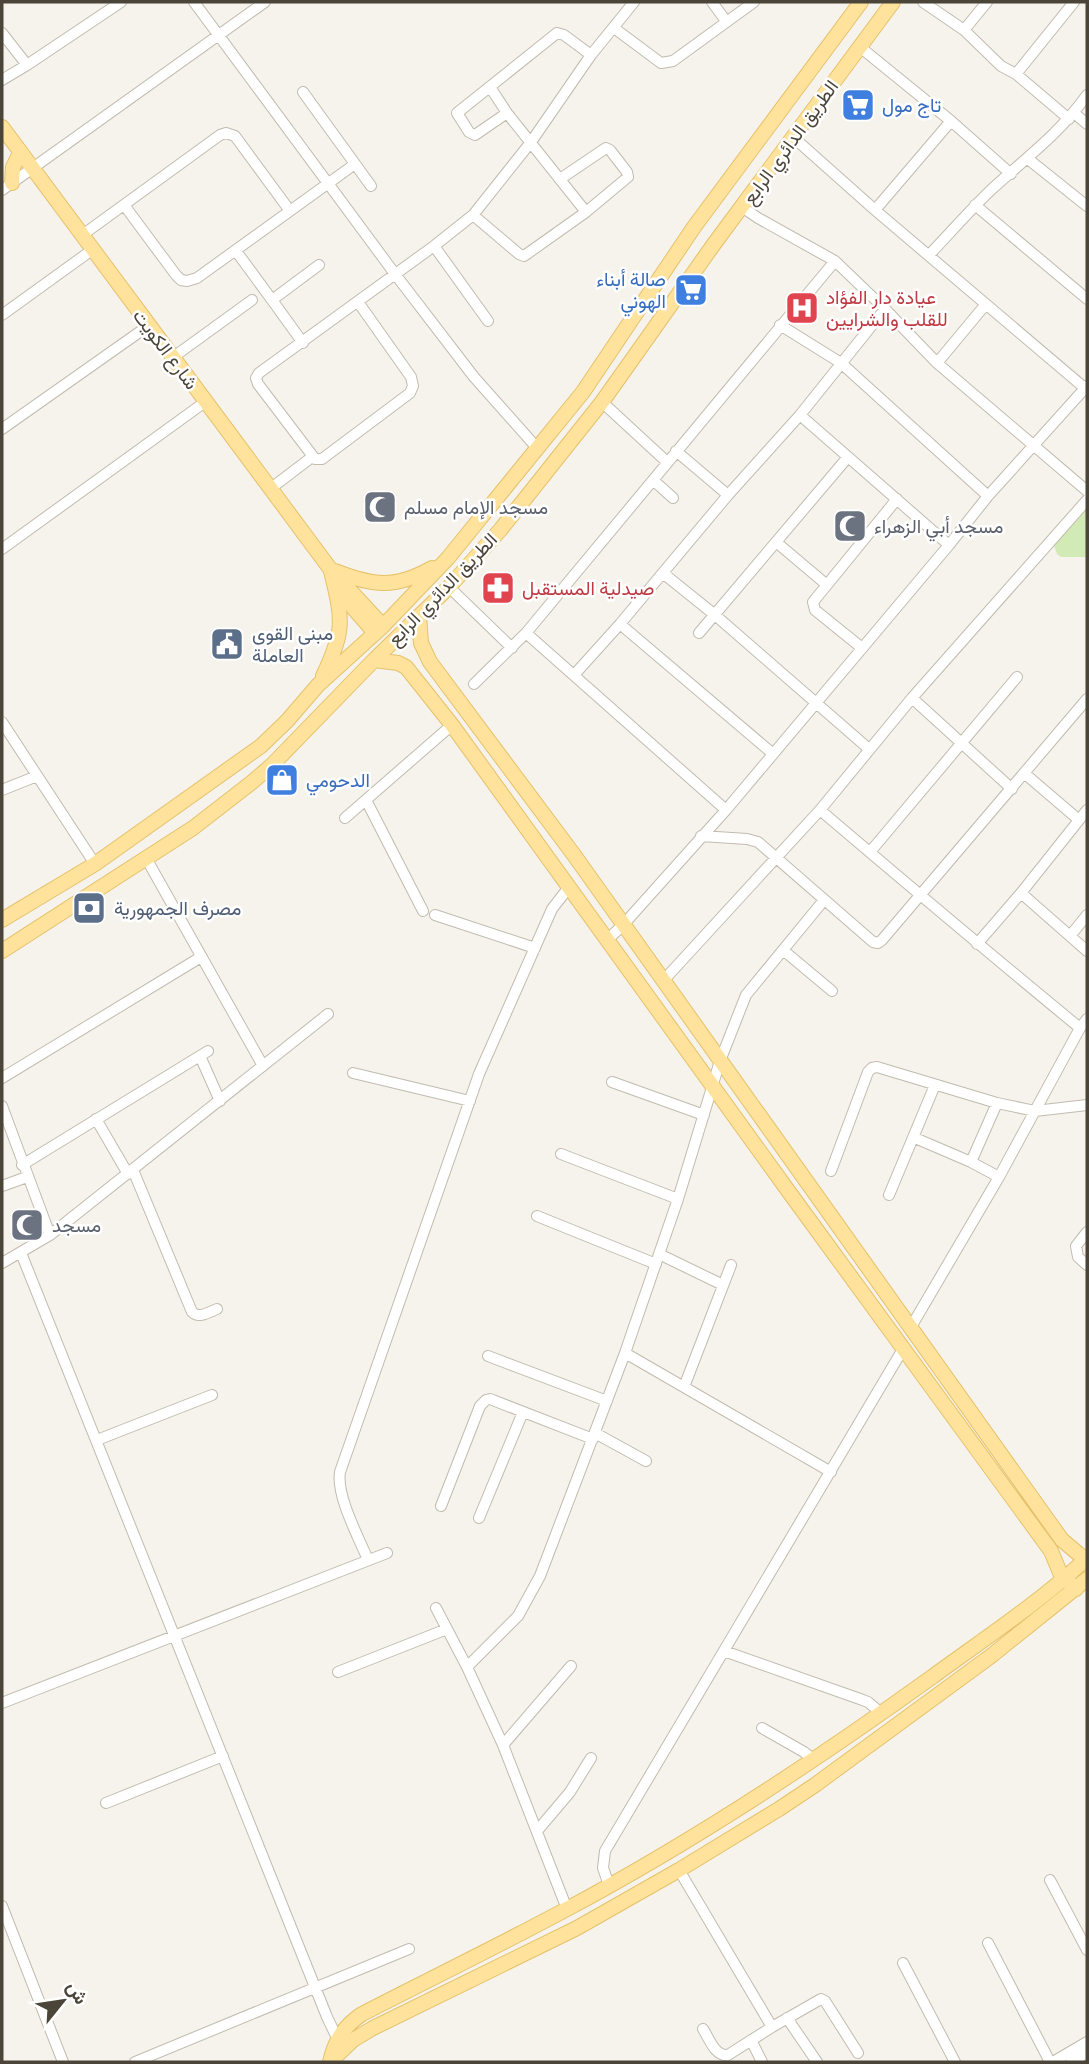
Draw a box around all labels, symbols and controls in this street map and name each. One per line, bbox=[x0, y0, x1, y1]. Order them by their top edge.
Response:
street label: الطريق الدائري الرابع bbox=[737, 75, 846, 211]
supermarket icon: تاج مول bbox=[839, 86, 877, 124]
place label: تاج مول bbox=[882, 93, 941, 118]
place label: صالة أبناء الهوني bbox=[596, 267, 666, 317]
supermarket icon: صالة أبناء الهوني bbox=[672, 271, 710, 309]
place label: عيادة دار الفؤاد للقلب والشرايين bbox=[826, 285, 948, 331]
hospital icon: عيادة دار الفؤاد للقلب والشرايين bbox=[783, 289, 821, 327]
street label: شارع الكويت bbox=[127, 304, 204, 394]
mosque icon: مسجد الإمام مسلم bbox=[361, 488, 399, 526]
place label: مسجد الإمام مسلم bbox=[404, 495, 548, 520]
mosque icon: مسجد أبي الزهراء bbox=[831, 507, 869, 545]
place label: مسجد أبي الزهراء bbox=[874, 514, 1003, 542]
street label: الطريق الدائري الرابع bbox=[382, 527, 505, 653]
pharmacy icon: صيدلية المستقبل bbox=[479, 569, 517, 607]
place label: صيدلية المستقبل bbox=[522, 576, 654, 600]
place label: مبنى القوى العاملة bbox=[252, 621, 333, 667]
public building icon: مبنى القوى العاملة bbox=[208, 625, 246, 663]
shop icon: الدحومي bbox=[263, 761, 301, 799]
place label: الدحومي bbox=[306, 768, 370, 796]
bank icon: مصرف الجمهورية bbox=[70, 889, 108, 927]
place label: مصرف الجمهورية bbox=[114, 896, 241, 920]
mosque icon: مسجد bbox=[8, 1206, 46, 1244]
place label: مسجد bbox=[52, 1213, 101, 1237]
north arrow bbox=[28, 1966, 98, 2036]
text: ش bbox=[62, 1977, 94, 2009]

